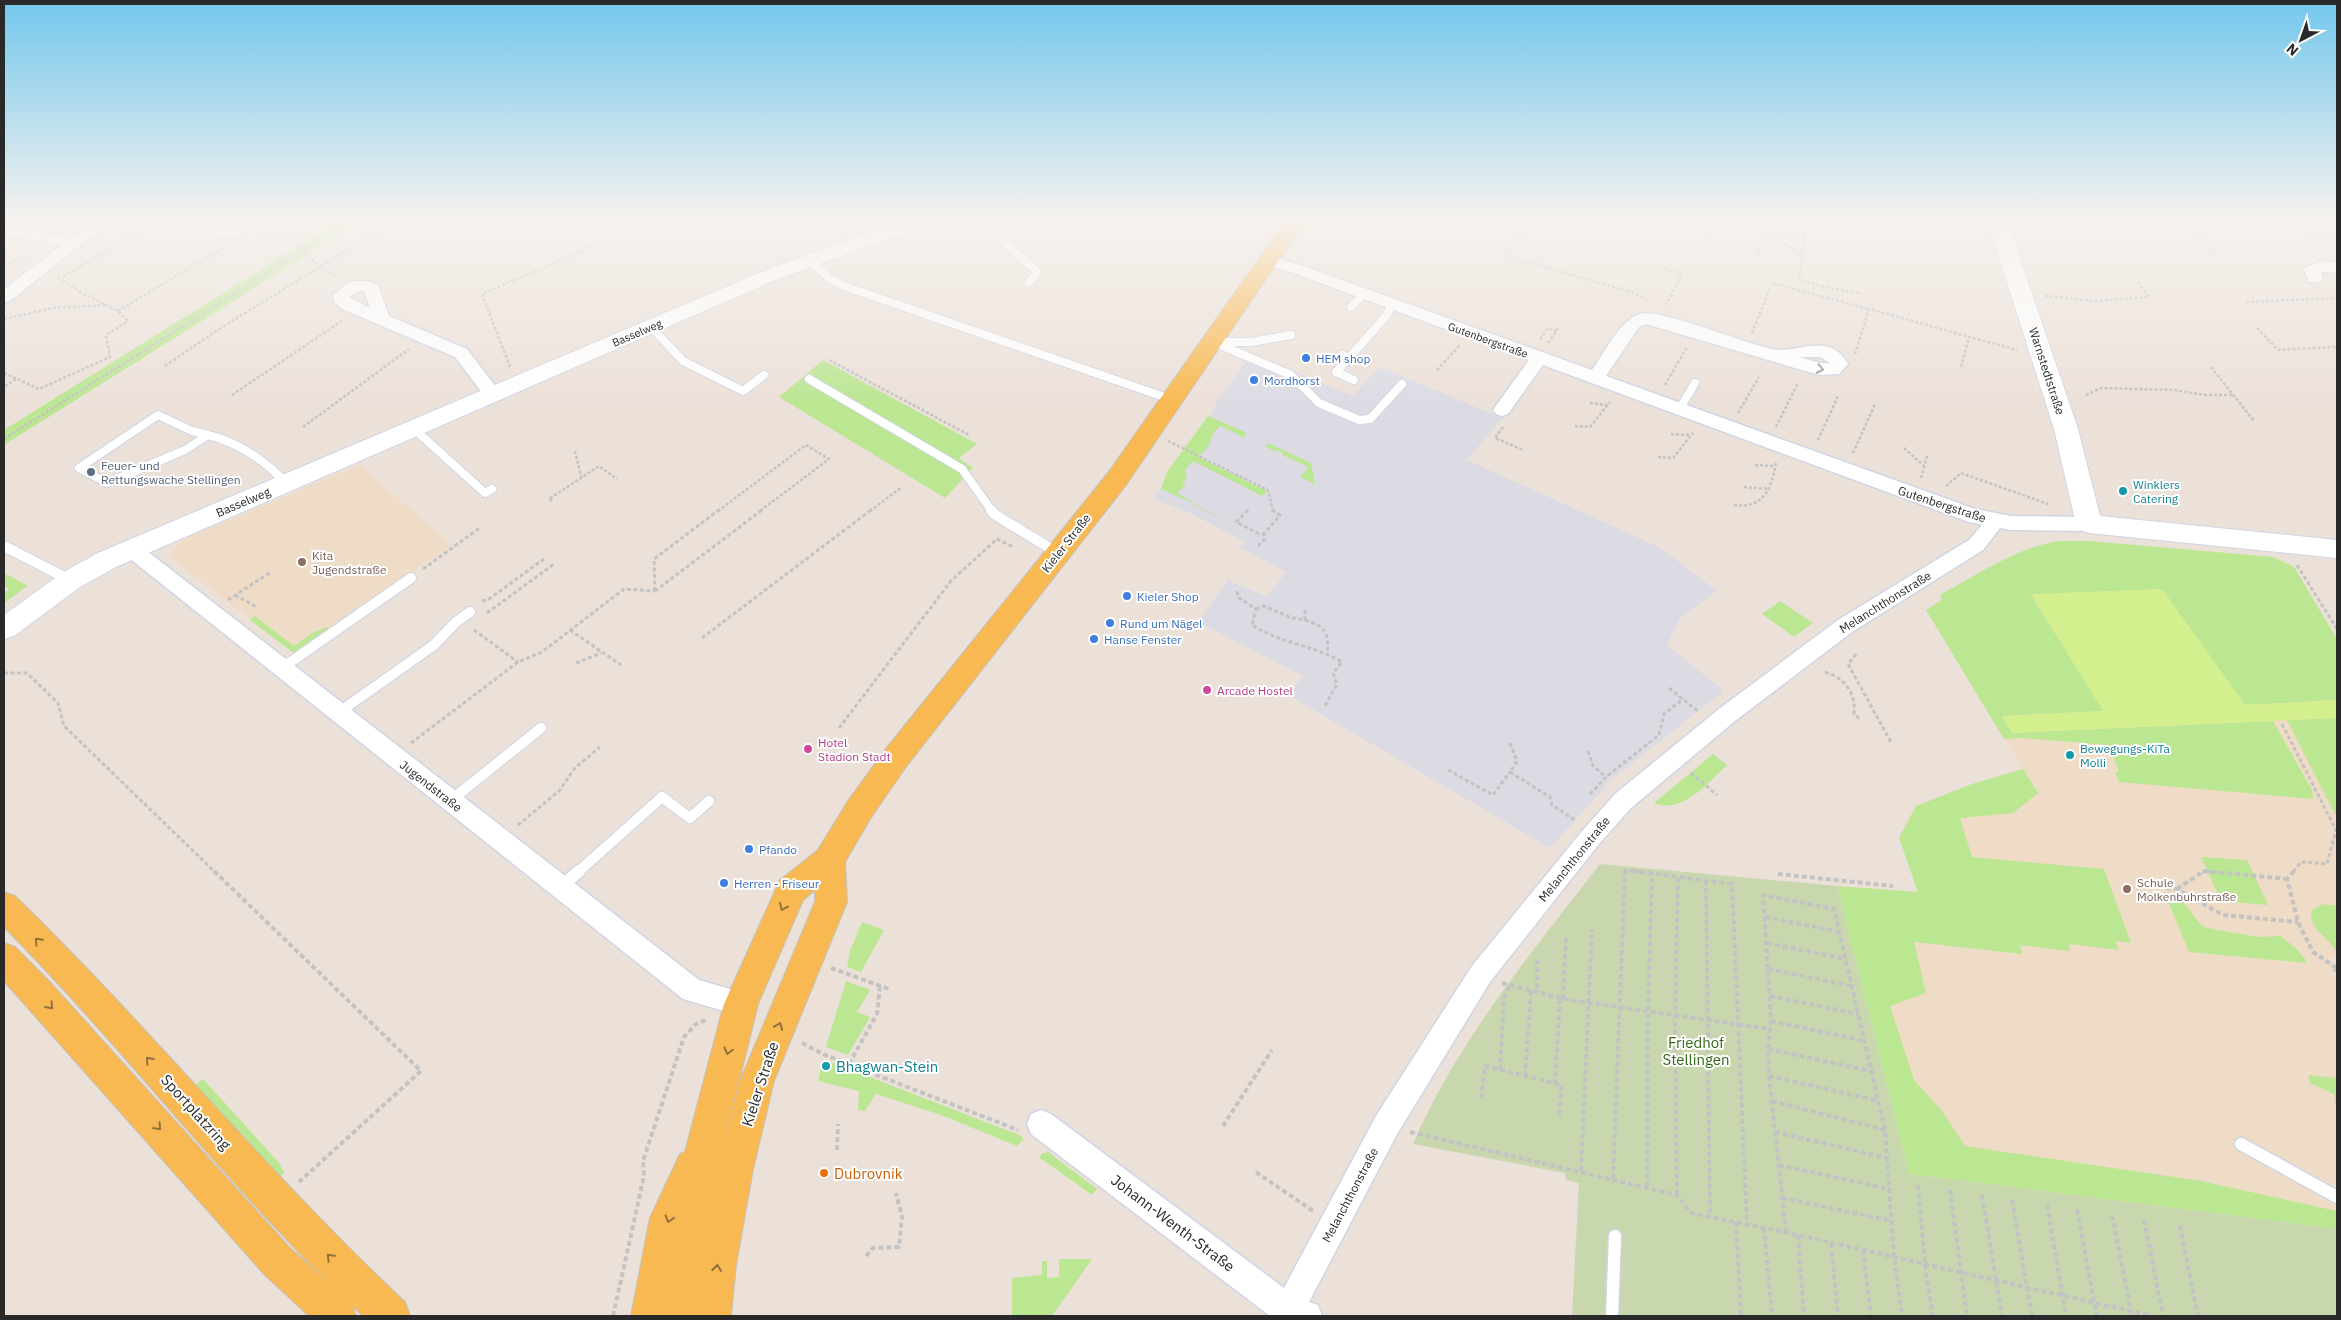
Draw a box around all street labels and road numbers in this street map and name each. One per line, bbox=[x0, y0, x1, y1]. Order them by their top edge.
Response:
street label: Basselweg bbox=[610, 316, 664, 350]
street label: Gutenbergstraße bbox=[1446, 319, 1530, 361]
street label: Warnstedtstraße bbox=[2026, 325, 2068, 417]
street label: Gutenbergstraße bbox=[1896, 483, 1988, 525]
street label: Basselweg bbox=[213, 484, 273, 520]
street label: Kieler Straße bbox=[1038, 510, 1094, 575]
street label: Melanchthonstraße bbox=[1836, 568, 1934, 636]
street label: Jugendstraße bbox=[397, 757, 465, 815]
street label: Melanchthonstraße bbox=[1535, 813, 1613, 905]
street label: Kieler Straße bbox=[737, 1039, 783, 1129]
street label: Sportplatzring bbox=[157, 1070, 235, 1154]
street label: Melanchthonstraße bbox=[1319, 1145, 1382, 1245]
street label: Johann-Wenth-Straße bbox=[1107, 1170, 1239, 1276]

